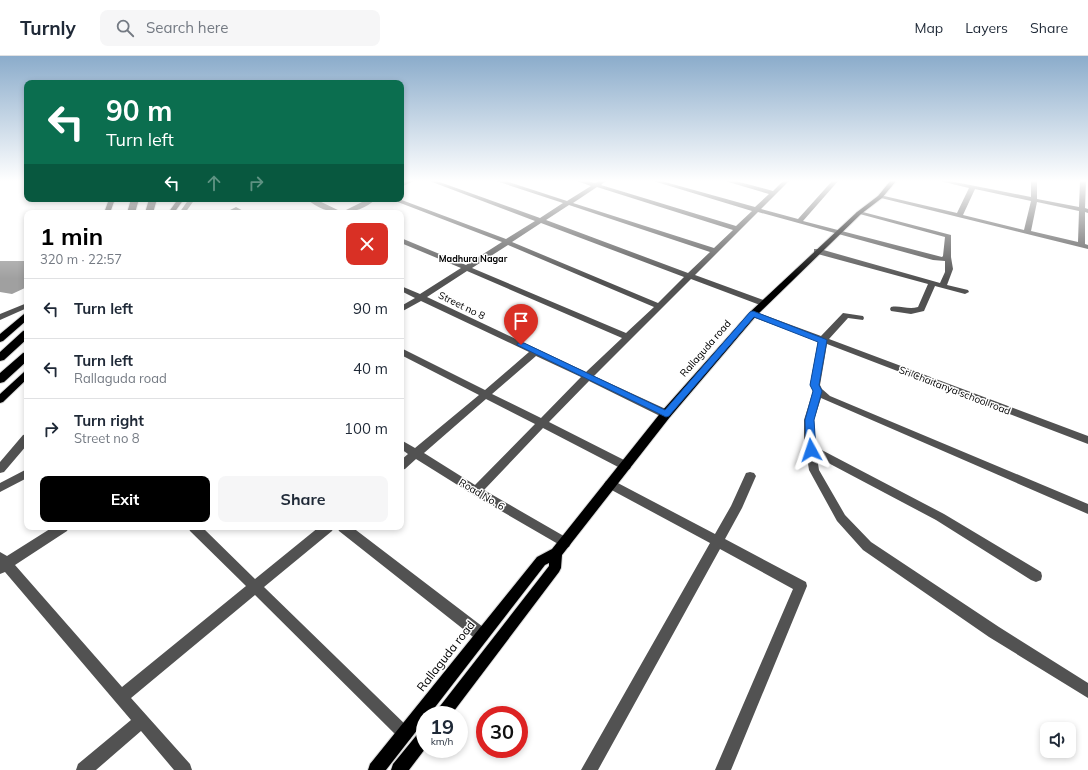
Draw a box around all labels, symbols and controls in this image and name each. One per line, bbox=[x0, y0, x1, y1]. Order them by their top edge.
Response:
search box bbox=[100, 10, 380, 46]
text: Turnly bbox=[20, 16, 76, 40]
icon: search bbox=[114, 17, 136, 39]
text: Search here bbox=[146, 18, 228, 37]
text: Map bbox=[914, 19, 943, 37]
text: Layers bbox=[965, 19, 1008, 37]
text: Share bbox=[1030, 19, 1068, 37]
text: 90 m bbox=[106, 93, 172, 128]
icon: left bbox=[40, 96, 92, 148]
text: Turn left bbox=[106, 128, 174, 151]
icon: left bbox=[161, 172, 183, 194]
icon: ahead bbox=[203, 172, 225, 194]
icon: right bbox=[245, 172, 267, 194]
text: 1 min bbox=[40, 221, 103, 251]
button: close bbox=[346, 223, 388, 265]
text: 320 m · 22:57 bbox=[40, 251, 122, 267]
district label: Madhura Nagar bbox=[439, 253, 508, 264]
street label: Street no 8 bbox=[436, 289, 487, 322]
icon: left bbox=[40, 298, 62, 320]
text: Turn left bbox=[74, 299, 133, 318]
text: 90 m bbox=[353, 299, 388, 318]
pin bbox=[504, 304, 538, 345]
icon: arrive bbox=[510, 310, 532, 332]
street label: Rallaguda road bbox=[677, 317, 734, 380]
text: Turn left bbox=[74, 351, 133, 370]
icon: left bbox=[40, 358, 62, 380]
text: 40 m bbox=[353, 359, 388, 378]
street label: Sri Chaitanya school road bbox=[897, 363, 1012, 418]
text: Rallaguda road bbox=[74, 370, 167, 386]
text: Turn right bbox=[74, 411, 144, 430]
icon: right bbox=[40, 418, 62, 440]
text: 100 m bbox=[344, 419, 388, 438]
position arrow bbox=[790, 429, 832, 471]
text: Street no 8 bbox=[74, 430, 140, 446]
button: Exit bbox=[40, 476, 210, 522]
button: Share bbox=[218, 476, 388, 522]
street label: Road No. 6 bbox=[457, 476, 507, 513]
street label: Rallaguda road bbox=[413, 617, 478, 694]
speed limit sign: 30 bbox=[476, 706, 528, 758]
text: 19 bbox=[430, 714, 454, 739]
map controls bbox=[1040, 722, 1076, 758]
button: sound bbox=[1040, 722, 1076, 758]
text: km/h bbox=[431, 735, 453, 748]

